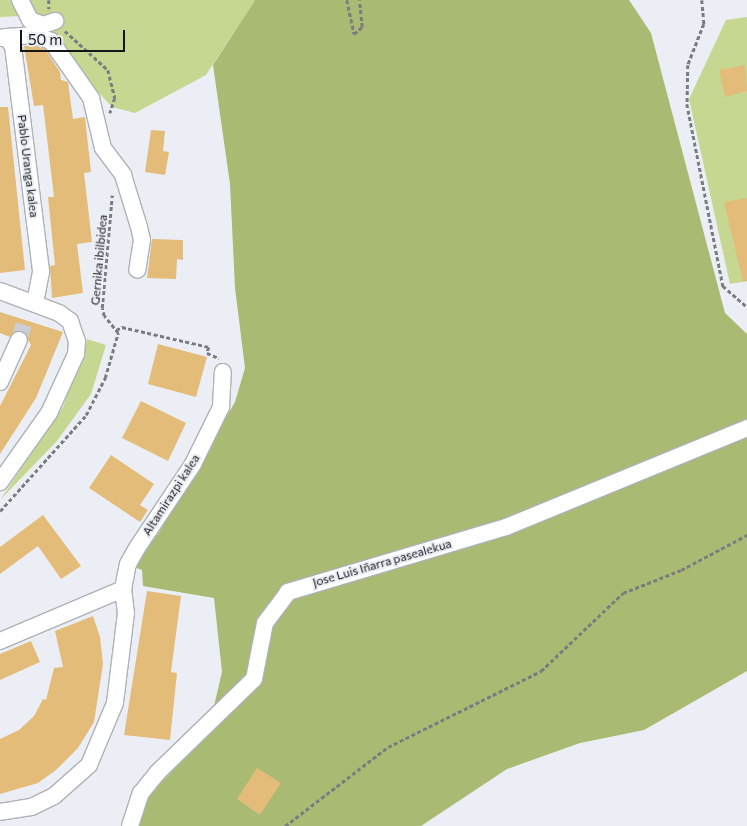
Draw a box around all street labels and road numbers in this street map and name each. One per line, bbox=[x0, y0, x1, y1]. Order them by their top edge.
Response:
street label: Pablo Uranga kalea bbox=[15, 114, 41, 218]
street label: Gernika ibilbidea bbox=[88, 214, 110, 306]
street label: Altamirazpi kalea bbox=[139, 452, 203, 538]
street label: Jose Luis Iñarra pasealekua bbox=[311, 536, 453, 590]

